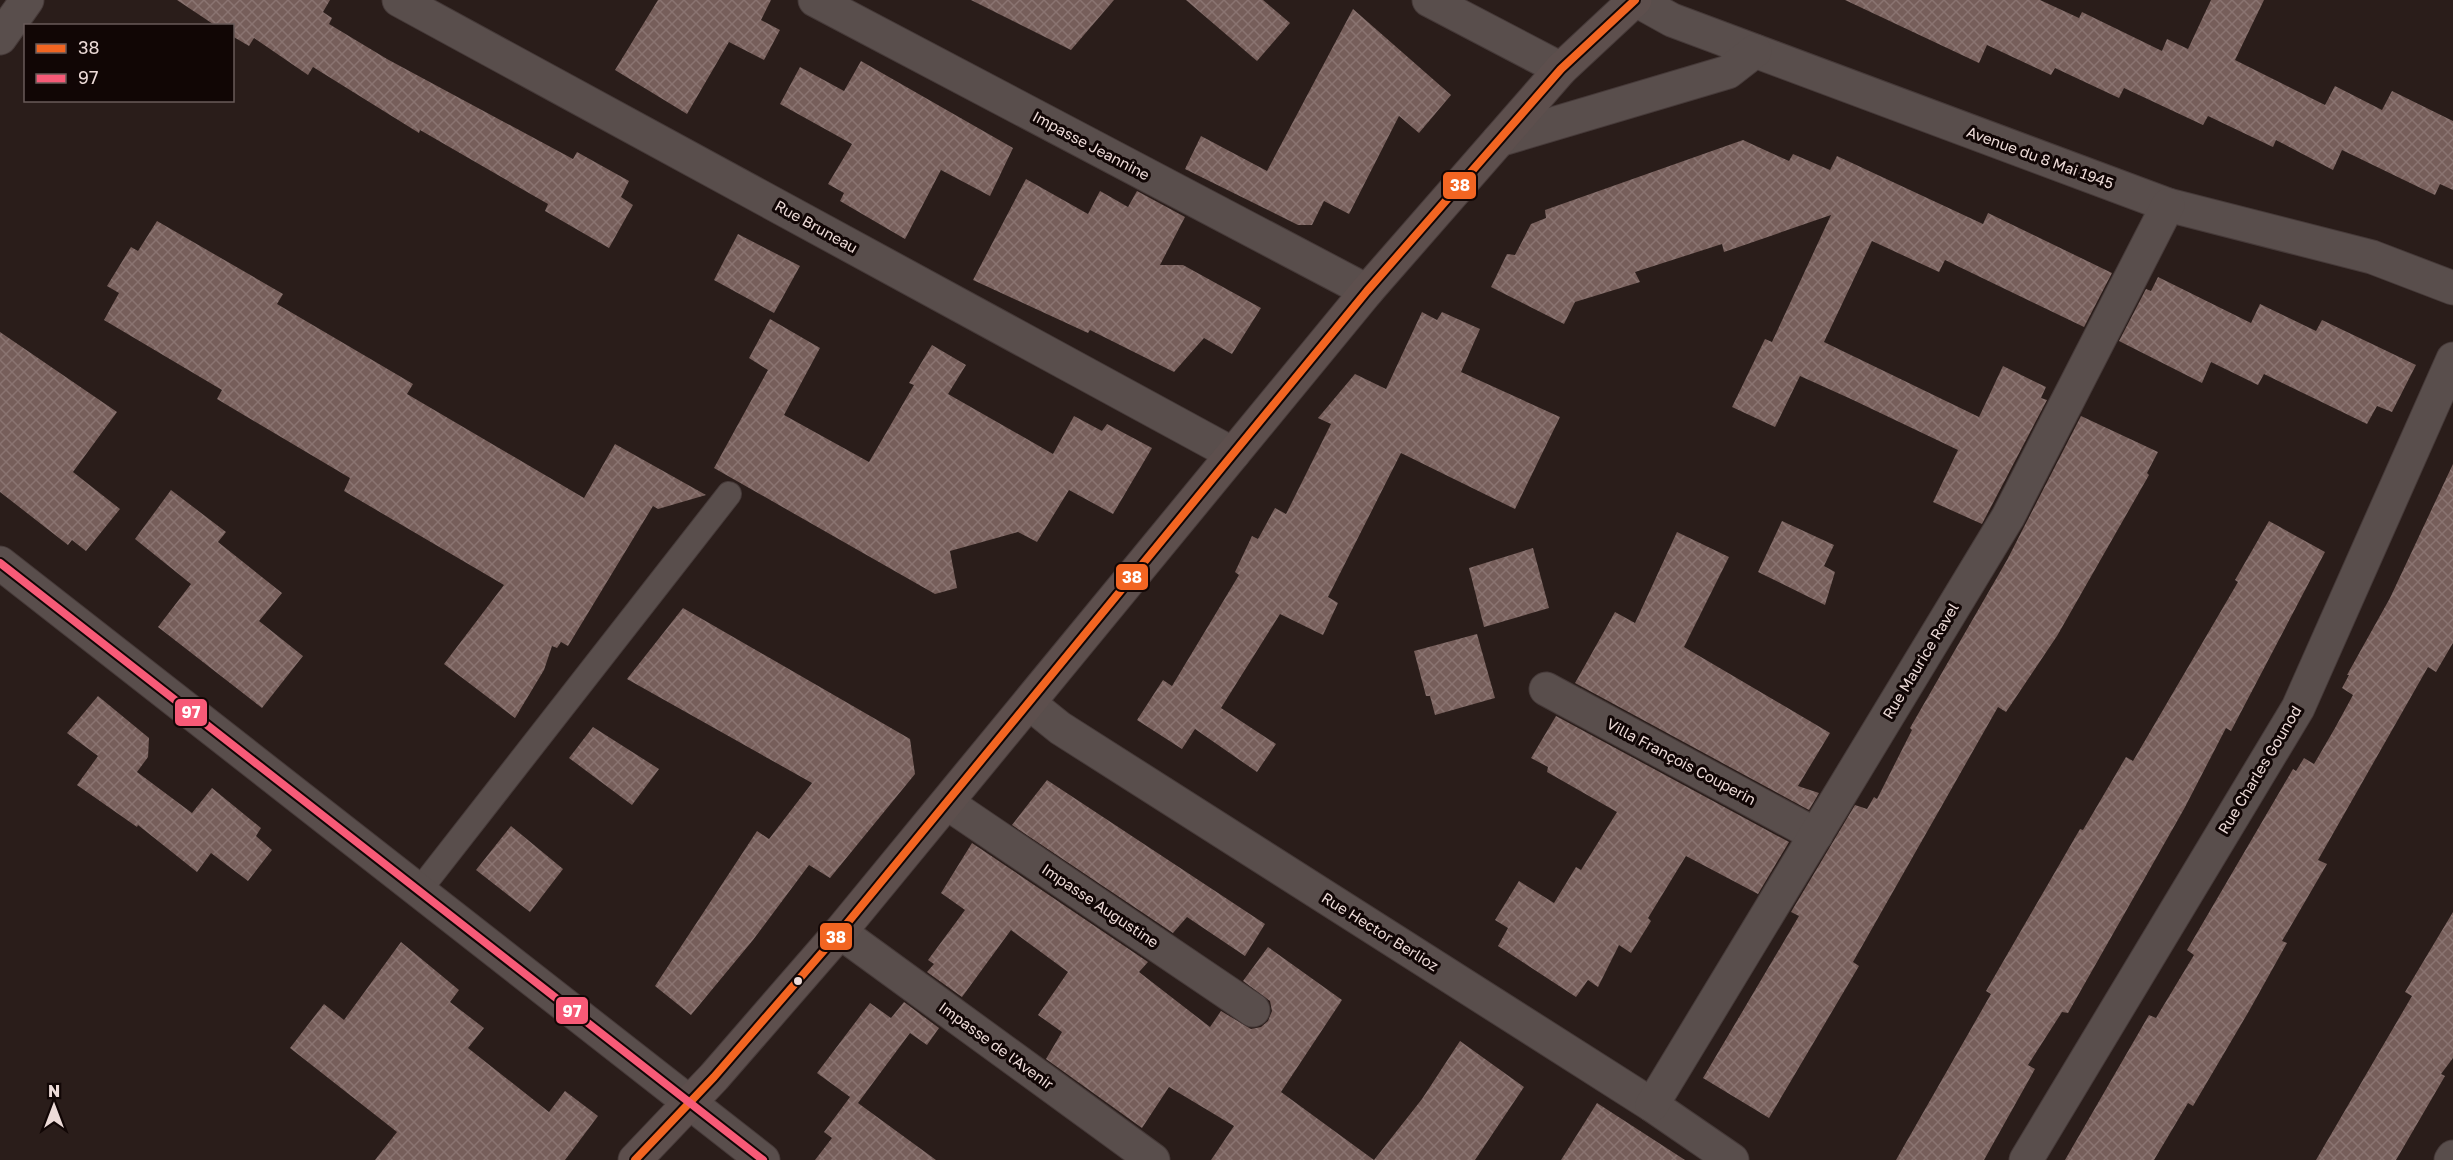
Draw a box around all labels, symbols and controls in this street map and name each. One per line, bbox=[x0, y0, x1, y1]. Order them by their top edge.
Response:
legend bbox=[24, 24, 234, 102]
text: 38 bbox=[78, 36, 100, 58]
text: 97 bbox=[78, 66, 98, 88]
street label: Impasse Jeannine bbox=[1030, 107, 1153, 184]
street label: Avenue du 8 Mai 1945 bbox=[1964, 122, 2116, 192]
line badge: 38 bbox=[1442, 171, 1477, 200]
text: 38 bbox=[1450, 175, 1470, 195]
street label: Rue Bruneau bbox=[772, 196, 861, 256]
line badge: 38 bbox=[1115, 563, 1149, 591]
text: 38 bbox=[1122, 567, 1142, 587]
street label: Rue Maurice Ravel bbox=[1878, 599, 1962, 722]
line badge: 97 bbox=[174, 698, 208, 727]
text: 97 bbox=[182, 702, 201, 722]
street label: Rue Charles Gounod bbox=[2214, 702, 2305, 837]
street label: Villa François Couperin bbox=[1604, 714, 1759, 808]
street label: Impasse Augustine bbox=[1039, 859, 1163, 951]
street label: Rue Hector Berlioz bbox=[1319, 888, 1443, 975]
line badge: 38 bbox=[819, 922, 853, 951]
text: 38 bbox=[826, 927, 846, 947]
unlabelled marker bbox=[792, 975, 804, 987]
line badge: 97 bbox=[555, 996, 589, 1025]
street label: Impasse de l'Avenir bbox=[936, 998, 1057, 1093]
text: 97 bbox=[563, 1001, 582, 1021]
north arrow bbox=[24, 1076, 84, 1136]
text: N bbox=[48, 1081, 60, 1101]

